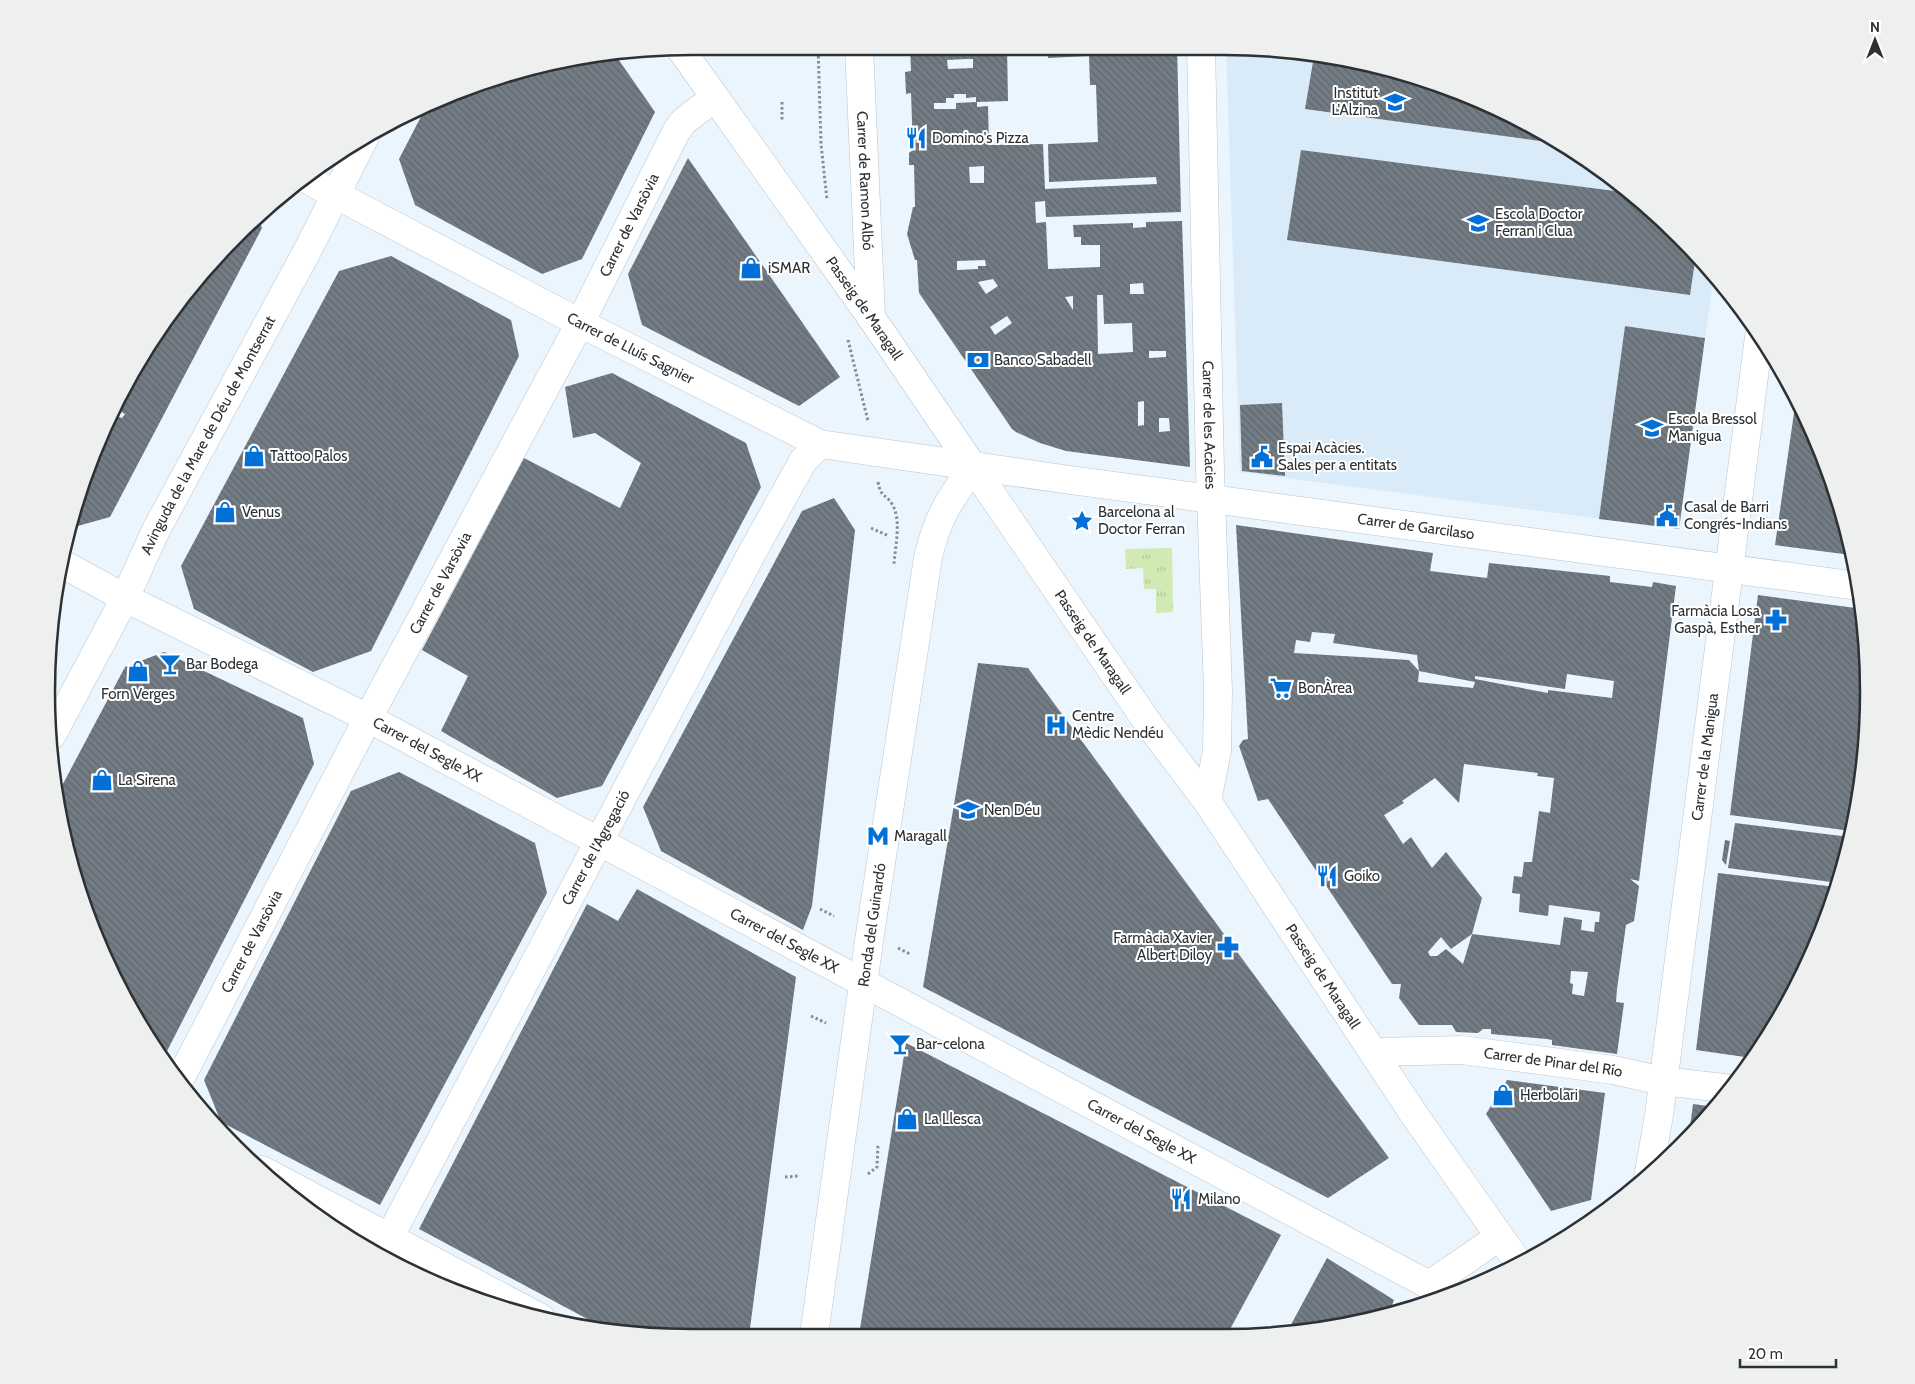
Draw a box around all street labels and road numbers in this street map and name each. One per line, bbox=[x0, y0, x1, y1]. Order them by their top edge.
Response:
street label: Carrer de Ramon Albó bbox=[853, 111, 877, 251]
street label: Carrer de Varsòvia bbox=[596, 169, 663, 280]
street label: Passeig de Maragall bbox=[822, 253, 907, 364]
street label: Carrer de Lluís Sagnier bbox=[564, 309, 697, 388]
street label: Avinguda de la Mare de Déu de Montserrat bbox=[137, 313, 279, 557]
street label: Carrer de les Acàcies bbox=[1199, 360, 1220, 490]
street label: Carrer de Garcilaso bbox=[1356, 510, 1476, 543]
street label: Carrer de Varsòvia bbox=[406, 528, 476, 638]
street label: Passeig de Maragall bbox=[1051, 587, 1135, 698]
street label: Carrer de la Manigua bbox=[1688, 691, 1722, 822]
street label: Carrer del Segle XX bbox=[370, 713, 485, 786]
street label: Carrer de l'Agregació bbox=[558, 787, 634, 908]
street label: Ronda del Guinardó bbox=[854, 862, 890, 988]
street label: Carrer de Varsòvia bbox=[217, 886, 286, 996]
street label: Carrer del Segle XX bbox=[727, 904, 842, 977]
street label: Passeig de Maragall bbox=[1282, 920, 1364, 1033]
street label: Carrer de Pinar del Río bbox=[1483, 1044, 1624, 1081]
street label: Carrer del Segle XX bbox=[1084, 1095, 1199, 1168]

